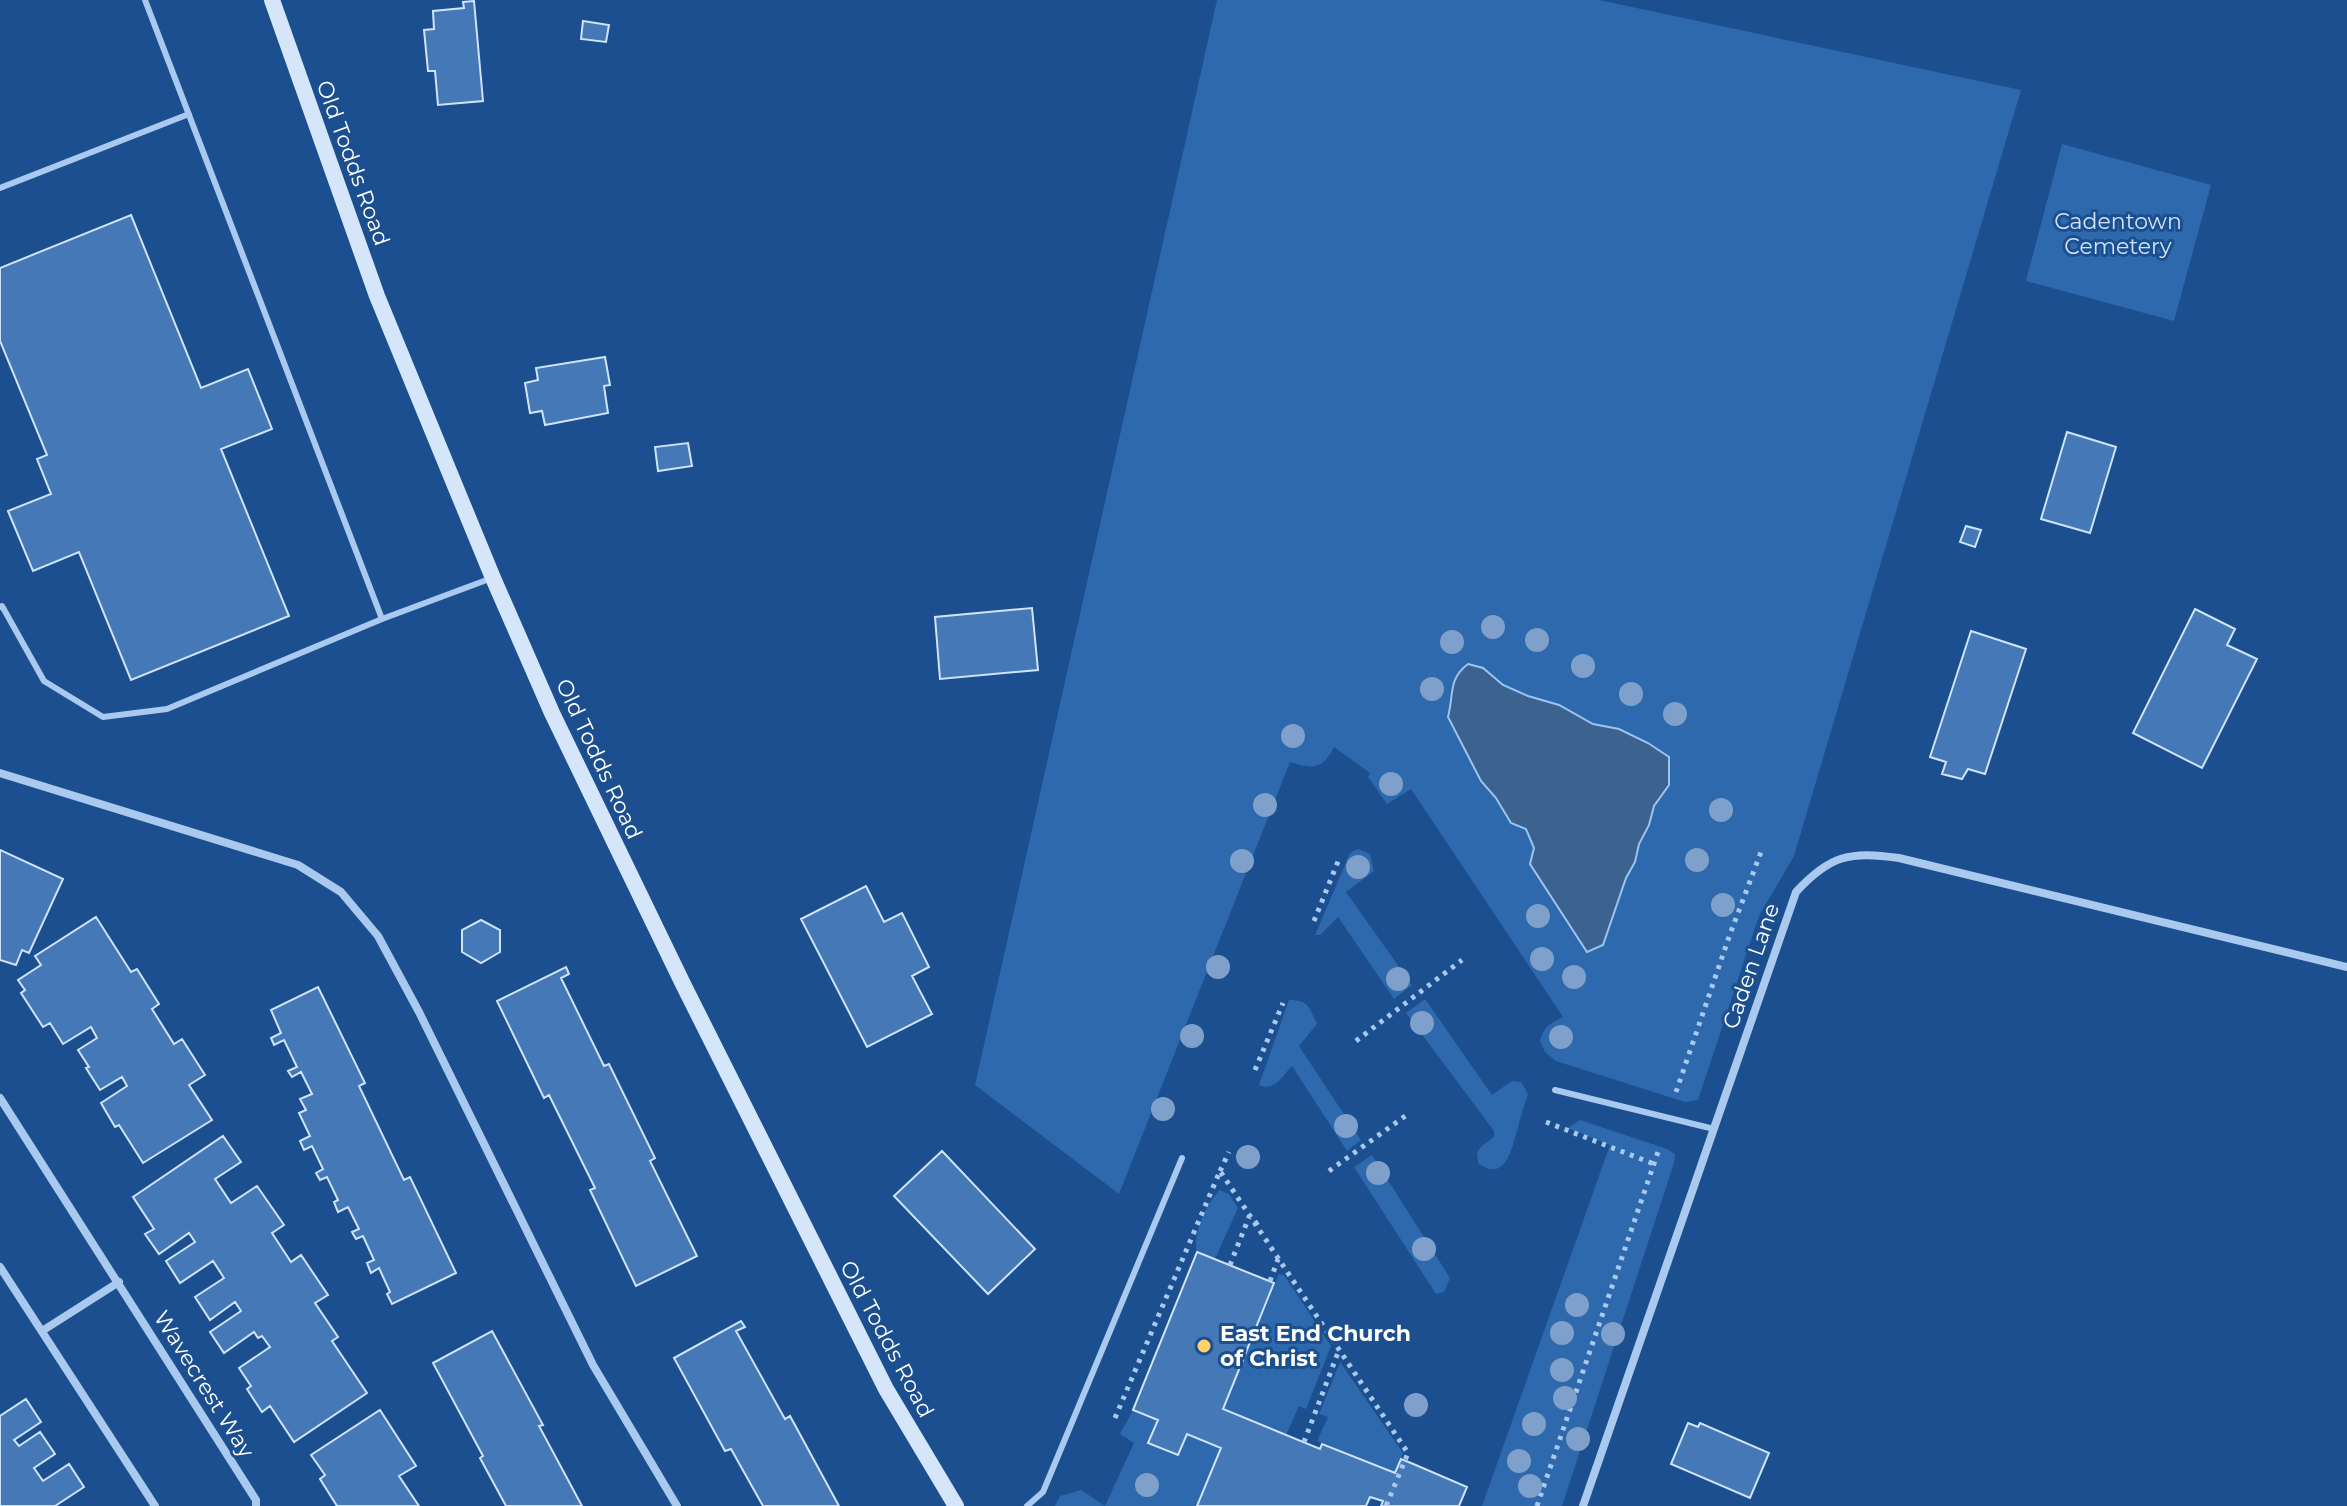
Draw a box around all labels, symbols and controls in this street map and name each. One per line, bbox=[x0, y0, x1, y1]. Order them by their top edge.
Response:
street label: Old Todds Road bbox=[311, 77, 395, 249]
park label: Cadentown Cemetery bbox=[2054, 208, 2182, 260]
street label: Old Todds Road bbox=[550, 674, 648, 844]
street label: Caden Lane bbox=[1717, 900, 1785, 1032]
street label: Old Todds Road bbox=[834, 1256, 940, 1422]
street label: Wavecrest Way bbox=[148, 1306, 260, 1463]
place label: East End Church of Christ bbox=[1220, 1320, 1411, 1372]
marker: East End Church of Christ bbox=[1195, 1337, 1213, 1355]

